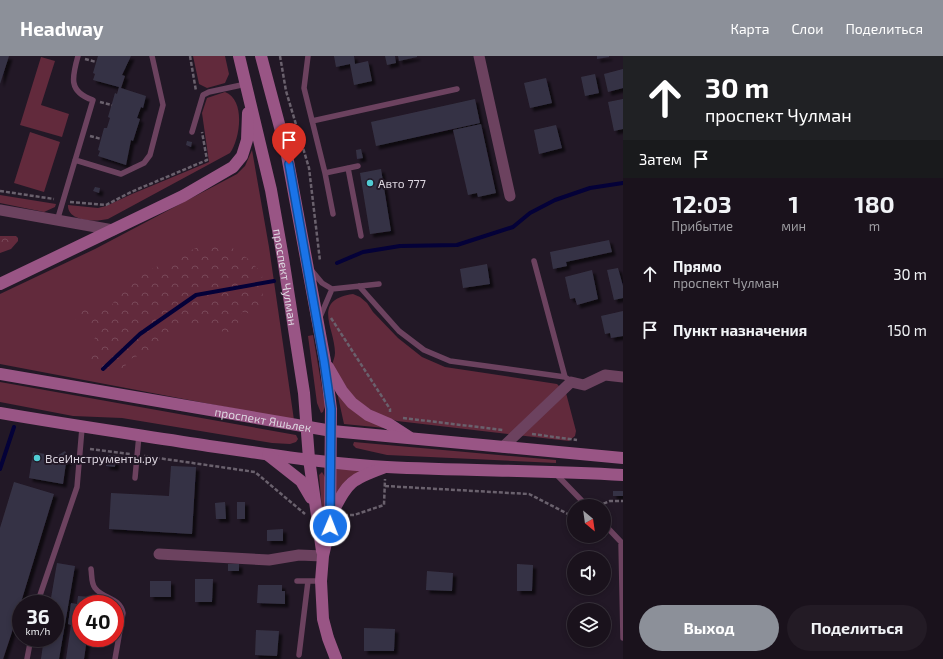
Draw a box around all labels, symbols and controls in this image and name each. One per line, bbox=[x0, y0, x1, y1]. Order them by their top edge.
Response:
text: Headway bbox=[20, 17, 104, 40]
text: Карта bbox=[730, 20, 769, 37]
text: Слои bbox=[791, 20, 823, 37]
text: Поделиться bbox=[845, 20, 923, 37]
text: 30 m bbox=[705, 70, 769, 104]
icon: ahead bbox=[639, 72, 691, 124]
text: проспект Чулман bbox=[705, 104, 852, 126]
pin bbox=[272, 123, 306, 164]
icon: arrive bbox=[278, 129, 300, 151]
icon: arrive bbox=[690, 148, 712, 170]
text: Затем bbox=[639, 150, 682, 168]
place label: Авто 777 bbox=[378, 176, 426, 190]
marker: Авто 777 bbox=[365, 178, 375, 188]
text: 12:03 bbox=[672, 189, 732, 218]
text: 1 bbox=[788, 189, 799, 218]
text: 180 bbox=[854, 189, 895, 218]
text: Прибытие bbox=[671, 218, 733, 234]
text: мин bbox=[781, 218, 806, 234]
text: m bbox=[869, 218, 880, 234]
street label: проспект Чулман bbox=[271, 227, 300, 326]
text: Прямо bbox=[673, 257, 722, 275]
icon: ahead bbox=[639, 263, 661, 285]
text: 30 m bbox=[893, 265, 927, 283]
text: проспект Чулман bbox=[673, 275, 779, 291]
icon: arrive bbox=[639, 319, 661, 341]
text: Пункт назначения bbox=[673, 321, 807, 339]
text: 150 m bbox=[887, 321, 927, 339]
street label: проспект Яшьлек bbox=[214, 404, 313, 434]
place label: ВсеИнструменты.ру bbox=[45, 451, 159, 466]
marker: ВсеИнструменты.ру bbox=[32, 453, 42, 463]
north arrow bbox=[567, 499, 611, 543]
map controls bbox=[567, 499, 611, 647]
position arrow bbox=[309, 505, 351, 547]
button: sound bbox=[567, 551, 611, 595]
speed limit sign: 40 bbox=[72, 595, 124, 647]
button: layers bbox=[567, 603, 611, 647]
text: 36 bbox=[26, 604, 50, 628]
button: Выход bbox=[639, 605, 779, 651]
button: Поделиться bbox=[787, 605, 927, 651]
text: km/h bbox=[26, 625, 50, 637]

